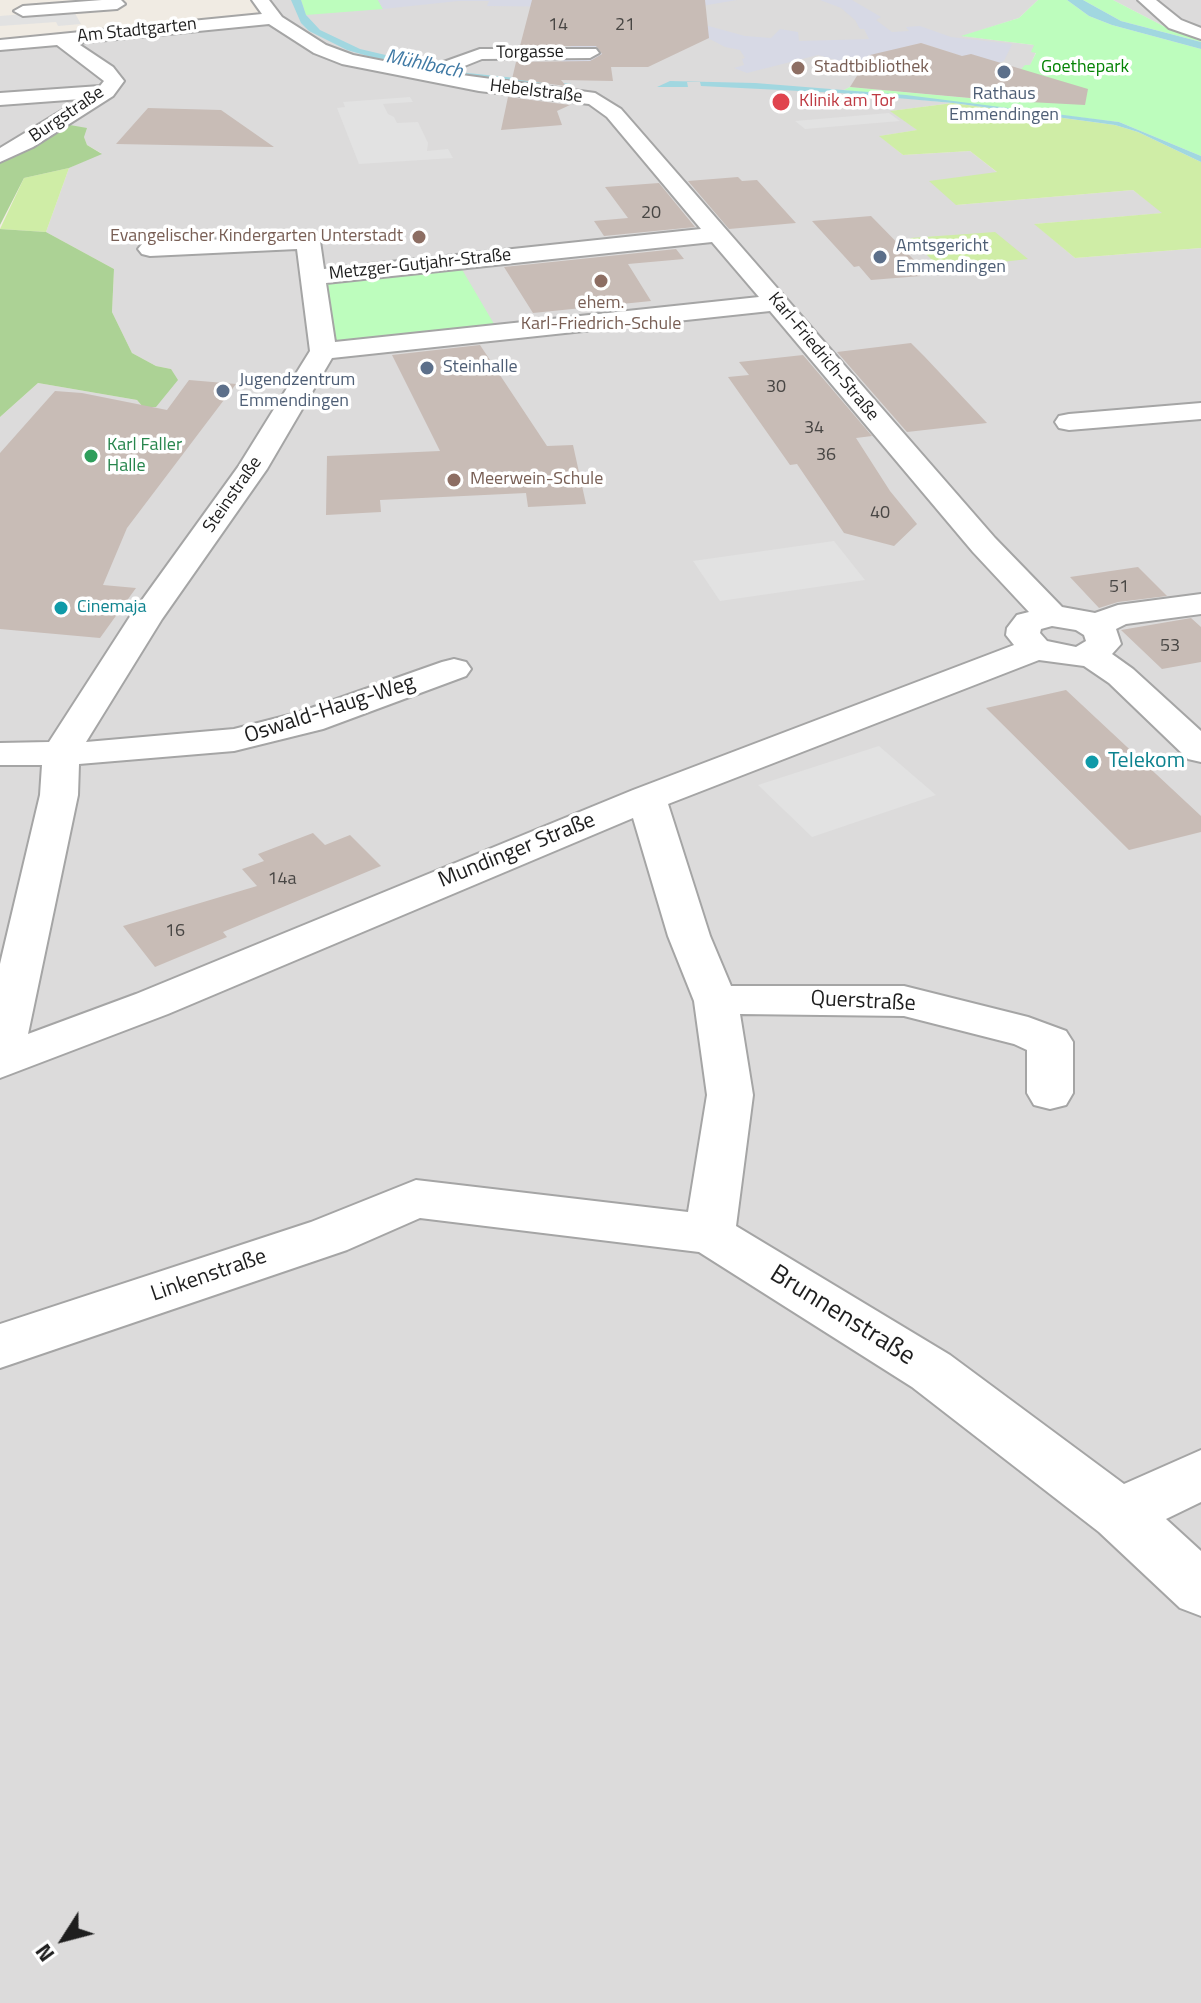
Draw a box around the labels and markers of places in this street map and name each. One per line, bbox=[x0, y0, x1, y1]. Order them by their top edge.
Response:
place label: Stadtbibliothek bbox=[814, 57, 929, 79]
marker: Stadtbibliothek bbox=[789, 59, 807, 77]
marker: Rathaus Emmendingen bbox=[995, 63, 1013, 81]
place label: Rathaus Emmendingen bbox=[949, 84, 1059, 126]
marker: Klinik am Tor bbox=[770, 91, 792, 113]
place label: Klinik am Tor bbox=[799, 91, 895, 113]
place label: Evangelischer Kindergarten Unterstadt bbox=[110, 226, 403, 248]
marker: Evangelischer Kindergarten Unterstadt bbox=[410, 228, 428, 246]
place label: Amtsgericht Emmendingen bbox=[896, 236, 1006, 278]
marker: Amtsgericht Emmendingen bbox=[871, 248, 889, 266]
marker: ehem. Karl-Friedrich-Schule bbox=[592, 272, 610, 290]
place label: ehem. Karl-Friedrich-Schule bbox=[521, 293, 681, 336]
place label: Steinhalle bbox=[443, 357, 518, 379]
marker: Steinhalle bbox=[418, 359, 436, 377]
place label: Jugendzentrum Emmendingen bbox=[239, 370, 355, 412]
marker: Jugendzentrum Emmendingen bbox=[214, 382, 232, 400]
place label: Karl Faller Halle bbox=[107, 435, 182, 478]
marker: Karl Faller Halle bbox=[82, 447, 100, 465]
place label: Meerwein-Schule bbox=[470, 469, 603, 491]
marker: Meerwein-Schule bbox=[445, 471, 463, 489]
place label: Cinemaja bbox=[77, 597, 147, 619]
marker: Cinemaja bbox=[52, 599, 70, 617]
place label: Telekom bbox=[1108, 749, 1185, 775]
marker: Telekom bbox=[1083, 753, 1101, 771]

